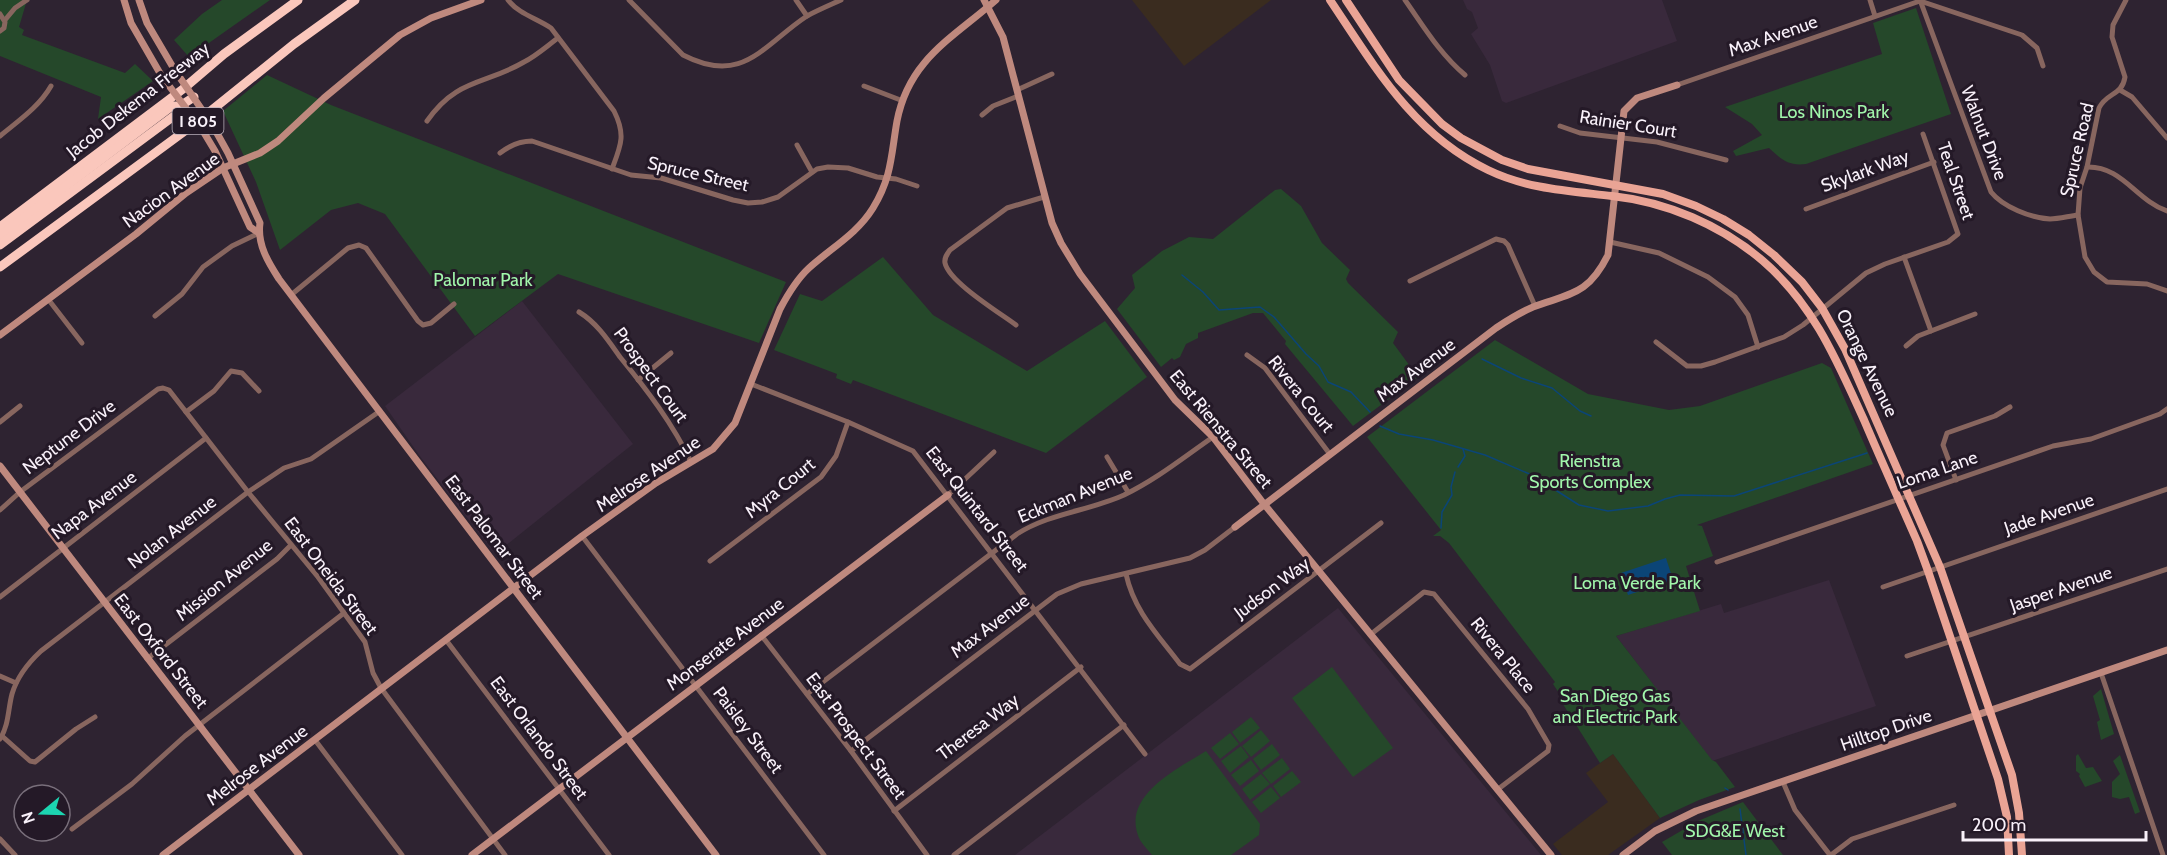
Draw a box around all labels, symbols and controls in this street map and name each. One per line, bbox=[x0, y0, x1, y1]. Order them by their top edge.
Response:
street label: Max Avenue bbox=[1726, 10, 1820, 62]
street label: Jacob Dekema Freeway bbox=[61, 37, 214, 163]
street label: Walnut Drive bbox=[1956, 83, 2012, 183]
park label: Los Ninos Park bbox=[1779, 101, 1890, 123]
street label: Spruce Road bbox=[2055, 101, 2099, 199]
street label: Rainier Court bbox=[1578, 105, 1678, 143]
road number: I 805 bbox=[172, 108, 224, 134]
street label: Teal Street bbox=[1932, 139, 1980, 223]
street label: Skylark Way bbox=[1818, 145, 1912, 197]
street label: Nacion Avenue bbox=[118, 148, 224, 232]
street label: Spruce Street bbox=[645, 152, 751, 196]
park label: Palomar Park bbox=[433, 269, 534, 291]
street label: Orange Avenue bbox=[1831, 305, 1903, 421]
street label: Prospect Court bbox=[609, 323, 693, 427]
street label: Max Avenue bbox=[1372, 333, 1460, 407]
street label: Rivera Court bbox=[1263, 351, 1339, 437]
street label: East Rienstra Street bbox=[1165, 365, 1277, 493]
street label: Neptune Drive bbox=[18, 395, 120, 479]
street label: Melrose Avenue bbox=[592, 431, 704, 517]
street label: East Quintard Street bbox=[921, 442, 1033, 576]
street label: Loma Lane bbox=[1894, 446, 1980, 494]
park label: Rienstra Sports Complex bbox=[1529, 450, 1651, 493]
street label: Myra Court bbox=[741, 453, 819, 523]
street label: Eckman Avenue bbox=[1015, 462, 1135, 528]
street label: Napa Avenue bbox=[47, 466, 141, 544]
street label: East Palomar Street bbox=[440, 471, 548, 603]
street label: Jade Avenue bbox=[2000, 488, 2097, 540]
street label: Nolan Avenue bbox=[123, 491, 221, 573]
street label: East Oneida Street bbox=[280, 513, 382, 639]
street label: Mission Avenue bbox=[171, 534, 277, 626]
street label: Judson Way bbox=[1229, 552, 1314, 624]
street label: Jasper Avenue bbox=[2006, 561, 2115, 617]
park label: Loma Verde Park bbox=[1573, 572, 1702, 594]
street label: East Oxford Street bbox=[109, 589, 213, 713]
street label: Max Avenue bbox=[946, 589, 1034, 663]
street label: Monserate Avenue bbox=[662, 593, 788, 695]
street label: Rivera Place bbox=[1466, 613, 1540, 697]
street label: East Prospect Street bbox=[801, 668, 911, 804]
street label: East Orlando Street bbox=[485, 672, 593, 804]
street label: Paisley Street bbox=[708, 682, 788, 778]
park label: San Diego Gas and Electric Park bbox=[1553, 685, 1678, 728]
street label: Theresa Way bbox=[933, 689, 1023, 765]
street label: Hilltop Drive bbox=[1837, 704, 1935, 756]
street label: Melrose Avenue bbox=[202, 720, 312, 810]
north arrow bbox=[12, 783, 72, 843]
scale bar bbox=[1963, 804, 2146, 842]
text: N bbox=[17, 809, 39, 826]
text: 200 m bbox=[1972, 814, 2026, 836]
park label: SDG&E West bbox=[1685, 820, 1785, 842]

